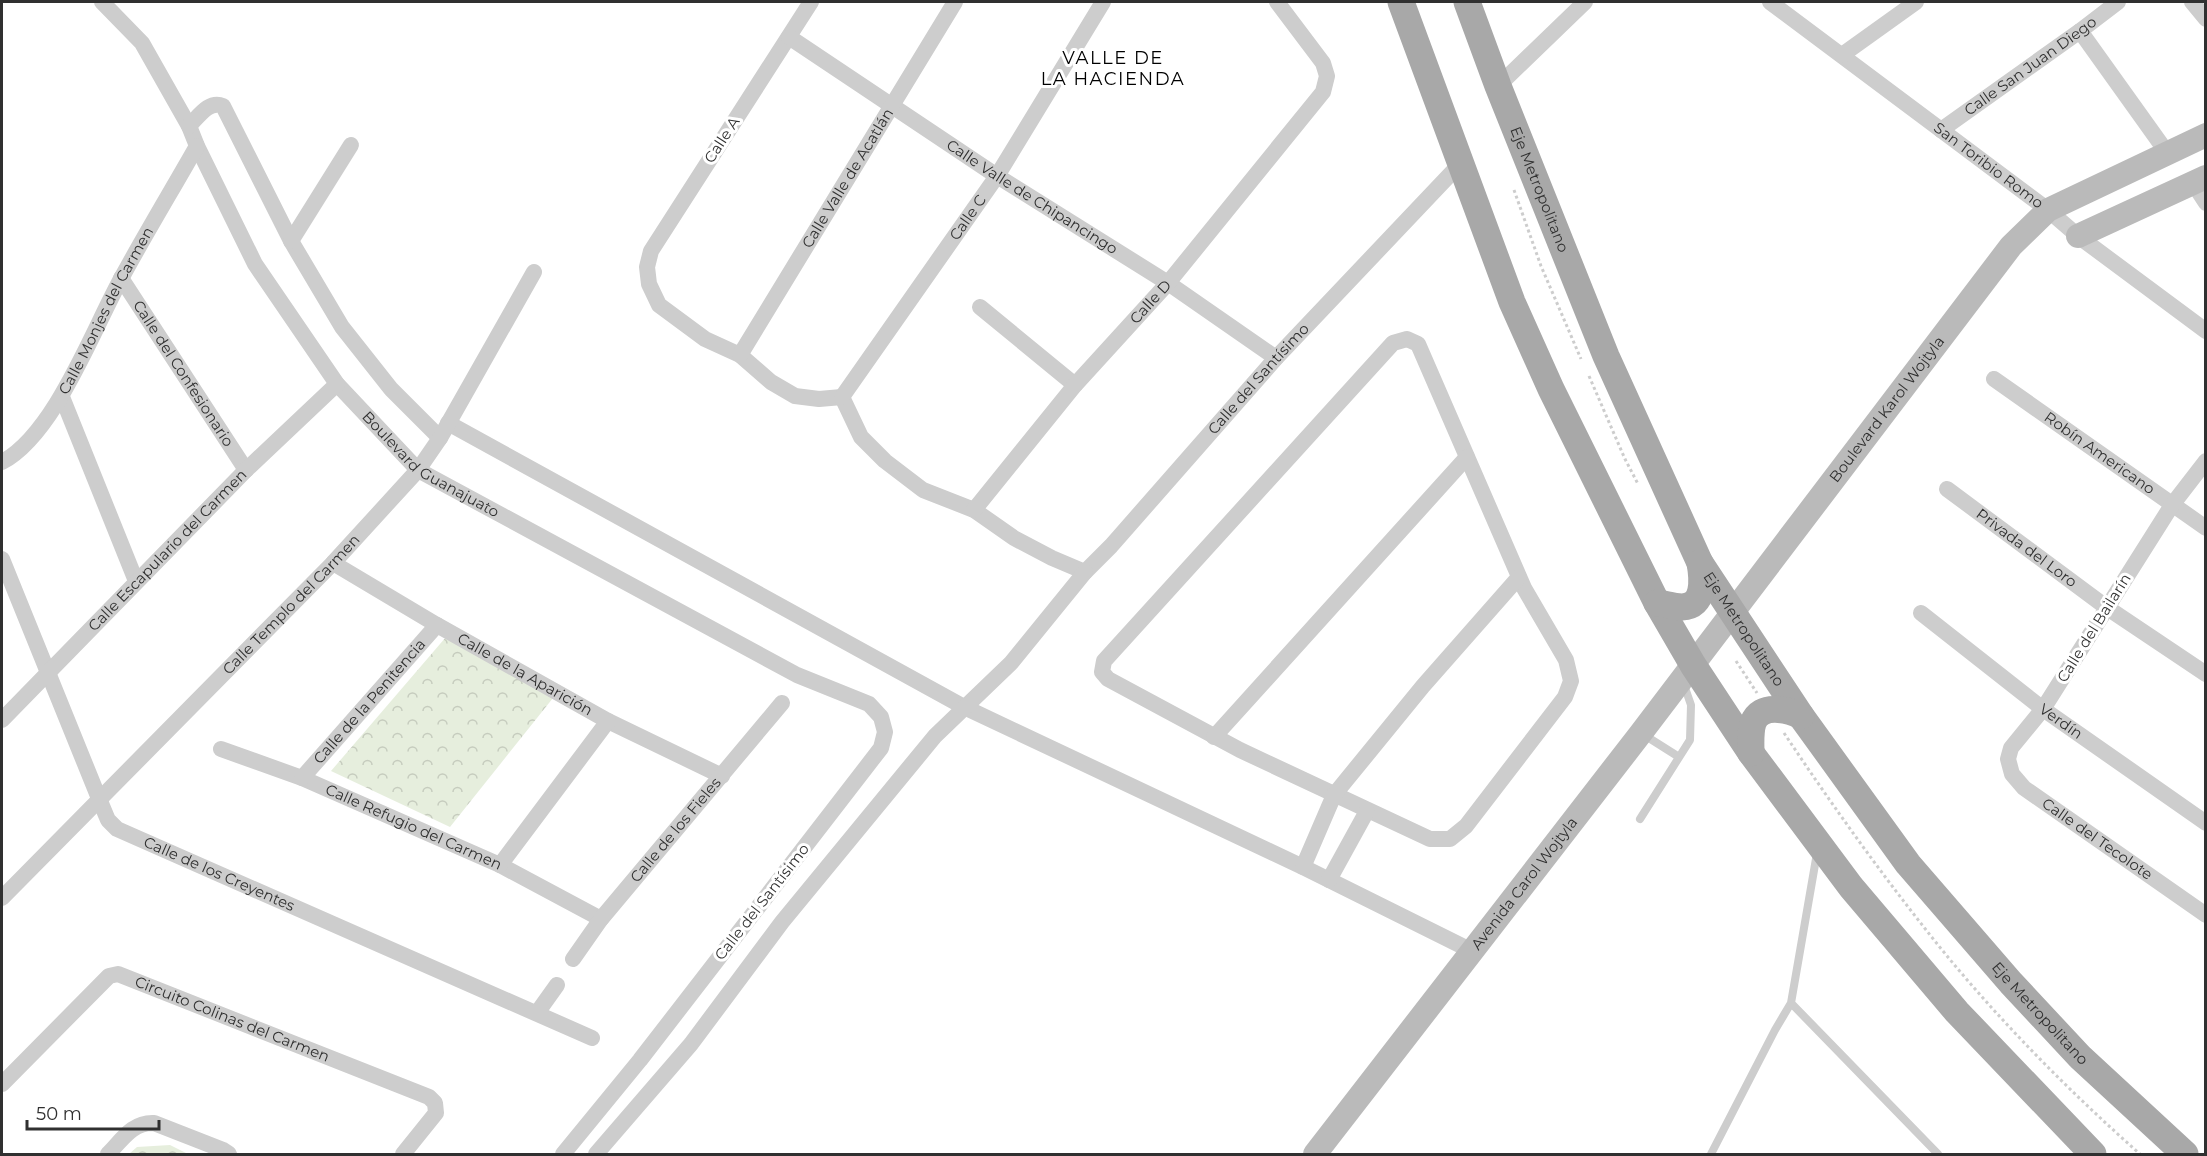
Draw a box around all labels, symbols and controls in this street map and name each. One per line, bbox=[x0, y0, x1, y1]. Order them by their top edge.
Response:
street label: Calle San Juan Diego bbox=[1960, 12, 2100, 119]
district label: VALLE DE LA HACIENDA bbox=[1041, 47, 1185, 90]
street label: Calle Valle de Acatlán bbox=[797, 105, 897, 251]
street label: Calle A bbox=[700, 113, 744, 166]
street label: San Toribio Romo bbox=[1930, 118, 2048, 212]
street label: Eje Metropolitano bbox=[1506, 124, 1573, 255]
street label: Calle Valle de Chipancingo bbox=[943, 135, 1121, 258]
street label: Calle C bbox=[945, 191, 990, 244]
street label: Calle Monjes del Carmen bbox=[54, 223, 157, 398]
street label: Calle D bbox=[1125, 276, 1175, 328]
street label: Calle del Confesionario bbox=[129, 297, 238, 450]
street label: Calle del Santísimo bbox=[1203, 319, 1313, 438]
street label: Boulevard Karol Wojtyla bbox=[1825, 332, 1948, 486]
street label: Boulevard Guanajuato bbox=[358, 407, 503, 521]
street label: Robín Americano bbox=[2041, 407, 2159, 498]
street label: Calle Escapulario del Carmen bbox=[84, 465, 251, 635]
street label: Privada del Loro bbox=[1973, 504, 2081, 591]
street label: Calle Templo del Carmen bbox=[218, 530, 363, 678]
street label: Eje Metropolitano bbox=[1699, 568, 1789, 690]
street label: Calle del Bailarín bbox=[2052, 570, 2135, 686]
street label: Calle de la Aparición bbox=[454, 628, 596, 719]
street label: Calle de la Penitencia bbox=[309, 635, 429, 768]
street label: Verdín bbox=[2036, 699, 2087, 743]
street label: Calle de los Fieles bbox=[626, 773, 725, 886]
street label: Calle Refugio del Carmen bbox=[323, 780, 505, 874]
street label: Calle del Tecolote bbox=[2038, 793, 2156, 884]
street label: Avenida Carol Wojtyla bbox=[1467, 813, 1581, 954]
street label: Calle de los Creyentes bbox=[141, 832, 298, 915]
street label: Calle del Santísimo bbox=[710, 840, 813, 964]
street label: Eje Metropolitano bbox=[1988, 958, 2092, 1069]
street label: Circuito Colinas del Carmen bbox=[132, 972, 332, 1066]
scale bar bbox=[27, 1093, 159, 1131]
text: 50 m bbox=[36, 1103, 82, 1125]

